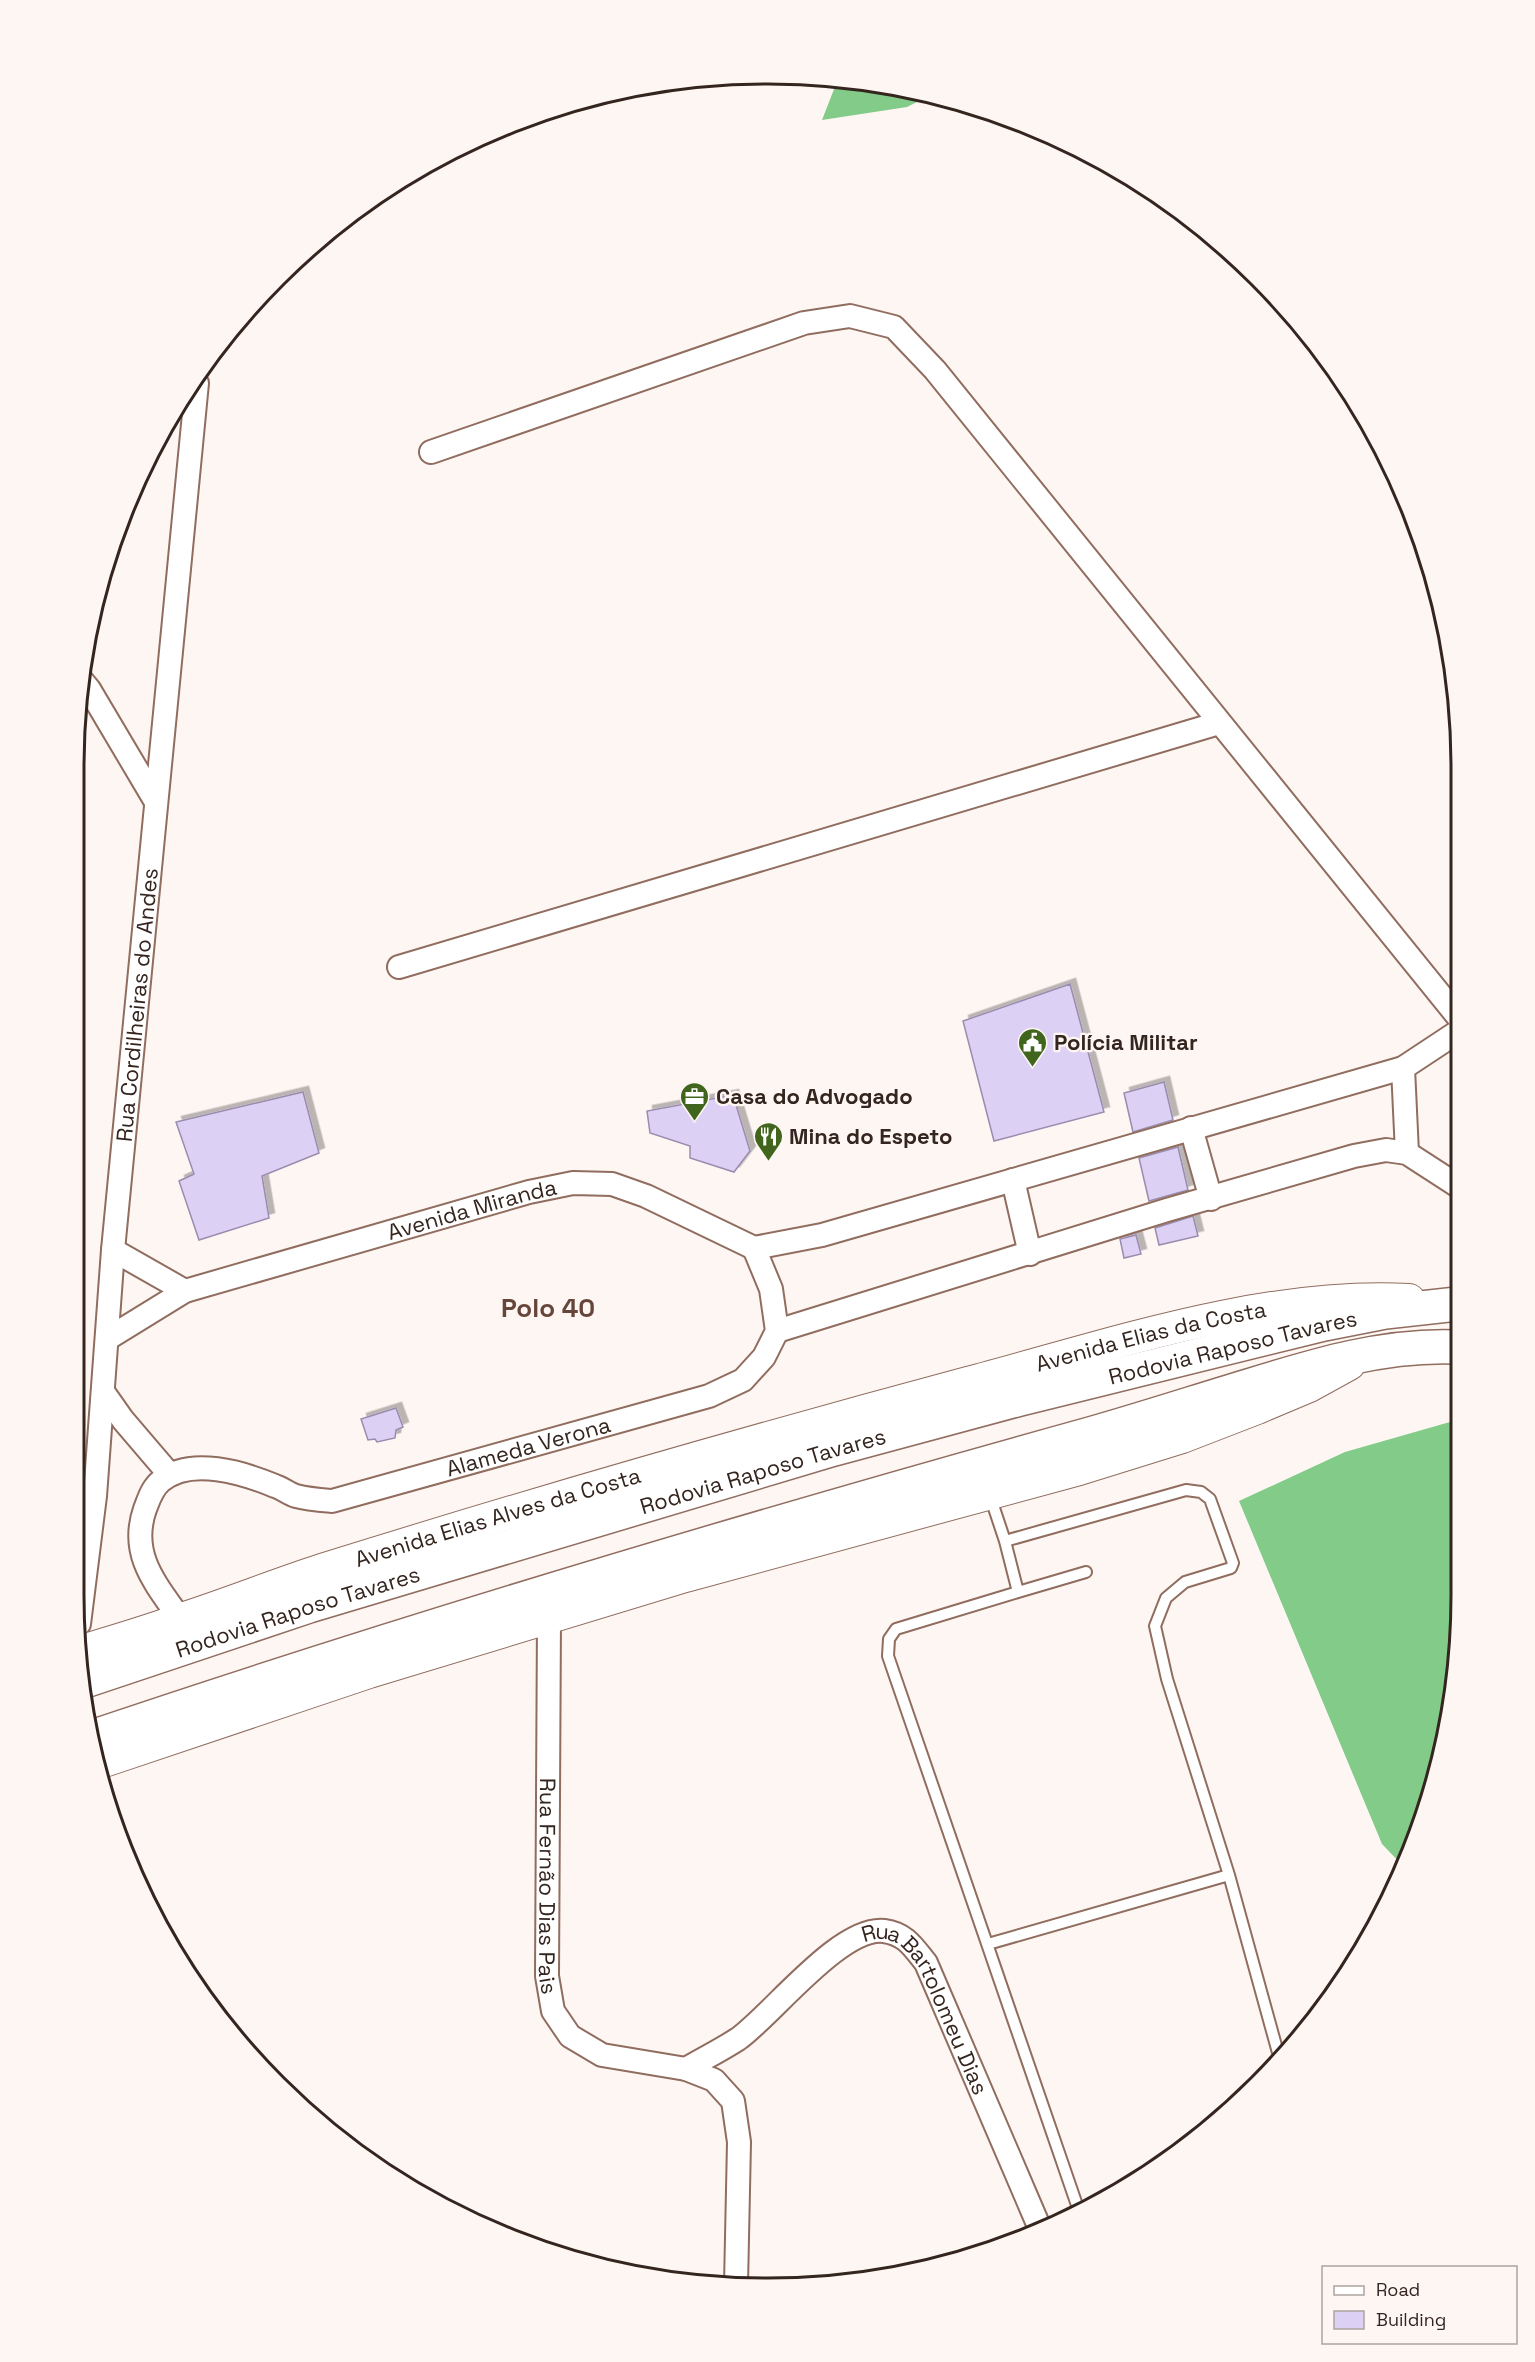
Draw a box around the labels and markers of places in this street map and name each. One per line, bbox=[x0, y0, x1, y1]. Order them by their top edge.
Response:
public building icon: Polícia Militar bbox=[1017, 1026, 1049, 1068]
place label: Polícia Militar bbox=[1054, 1028, 1198, 1056]
office icon: Casa do Advogado bbox=[679, 1080, 711, 1122]
place label: Casa do Advogado bbox=[716, 1082, 913, 1110]
restaurant icon: Mina do Espeto bbox=[752, 1120, 784, 1162]
place label: Mina do Espeto bbox=[789, 1122, 952, 1150]

